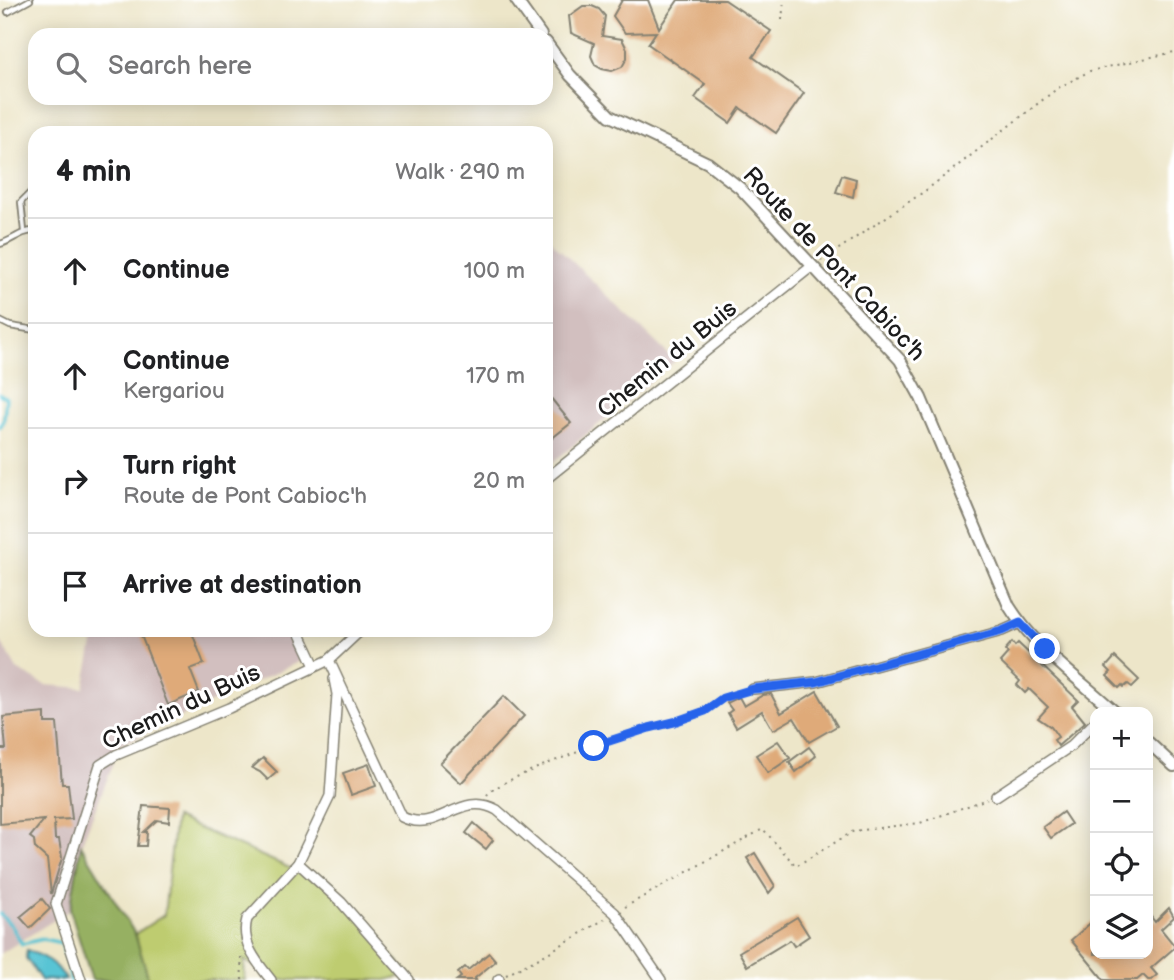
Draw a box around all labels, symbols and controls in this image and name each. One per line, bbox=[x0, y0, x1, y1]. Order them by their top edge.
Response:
search box bbox=[28, 28, 553, 105]
icon: search bbox=[52, 48, 90, 86]
text: Search here bbox=[108, 51, 252, 82]
text: 4 min bbox=[56, 154, 131, 190]
text: Walk · 290 m bbox=[395, 158, 525, 186]
street label: Route de Pont Cabioc'h bbox=[737, 161, 931, 367]
icon: ahead bbox=[56, 252, 94, 290]
text: Continue bbox=[123, 255, 230, 286]
text: 100 m bbox=[464, 257, 525, 285]
street label: Chemin du Buis bbox=[591, 294, 743, 424]
text: Continue bbox=[123, 346, 230, 377]
icon: ahead bbox=[56, 357, 94, 395]
text: 170 m bbox=[466, 362, 525, 390]
text: Kergariou bbox=[123, 377, 225, 405]
text: Turn right bbox=[123, 451, 236, 482]
icon: right bbox=[56, 462, 94, 500]
text: 20 m bbox=[473, 467, 525, 495]
text: Route de Pont Cabioc'h bbox=[123, 482, 367, 510]
icon: arrive bbox=[56, 567, 94, 605]
text: Arrive at destination bbox=[123, 570, 362, 601]
route end bbox=[1029, 633, 1060, 664]
street label: Chemin du Buis bbox=[97, 658, 265, 756]
map controls bbox=[1090, 707, 1153, 959]
button: + bbox=[1090, 707, 1153, 770]
route start bbox=[578, 730, 609, 761]
button: − bbox=[1090, 770, 1153, 833]
button: locate bbox=[1090, 833, 1153, 896]
button: layers bbox=[1090, 896, 1153, 959]

